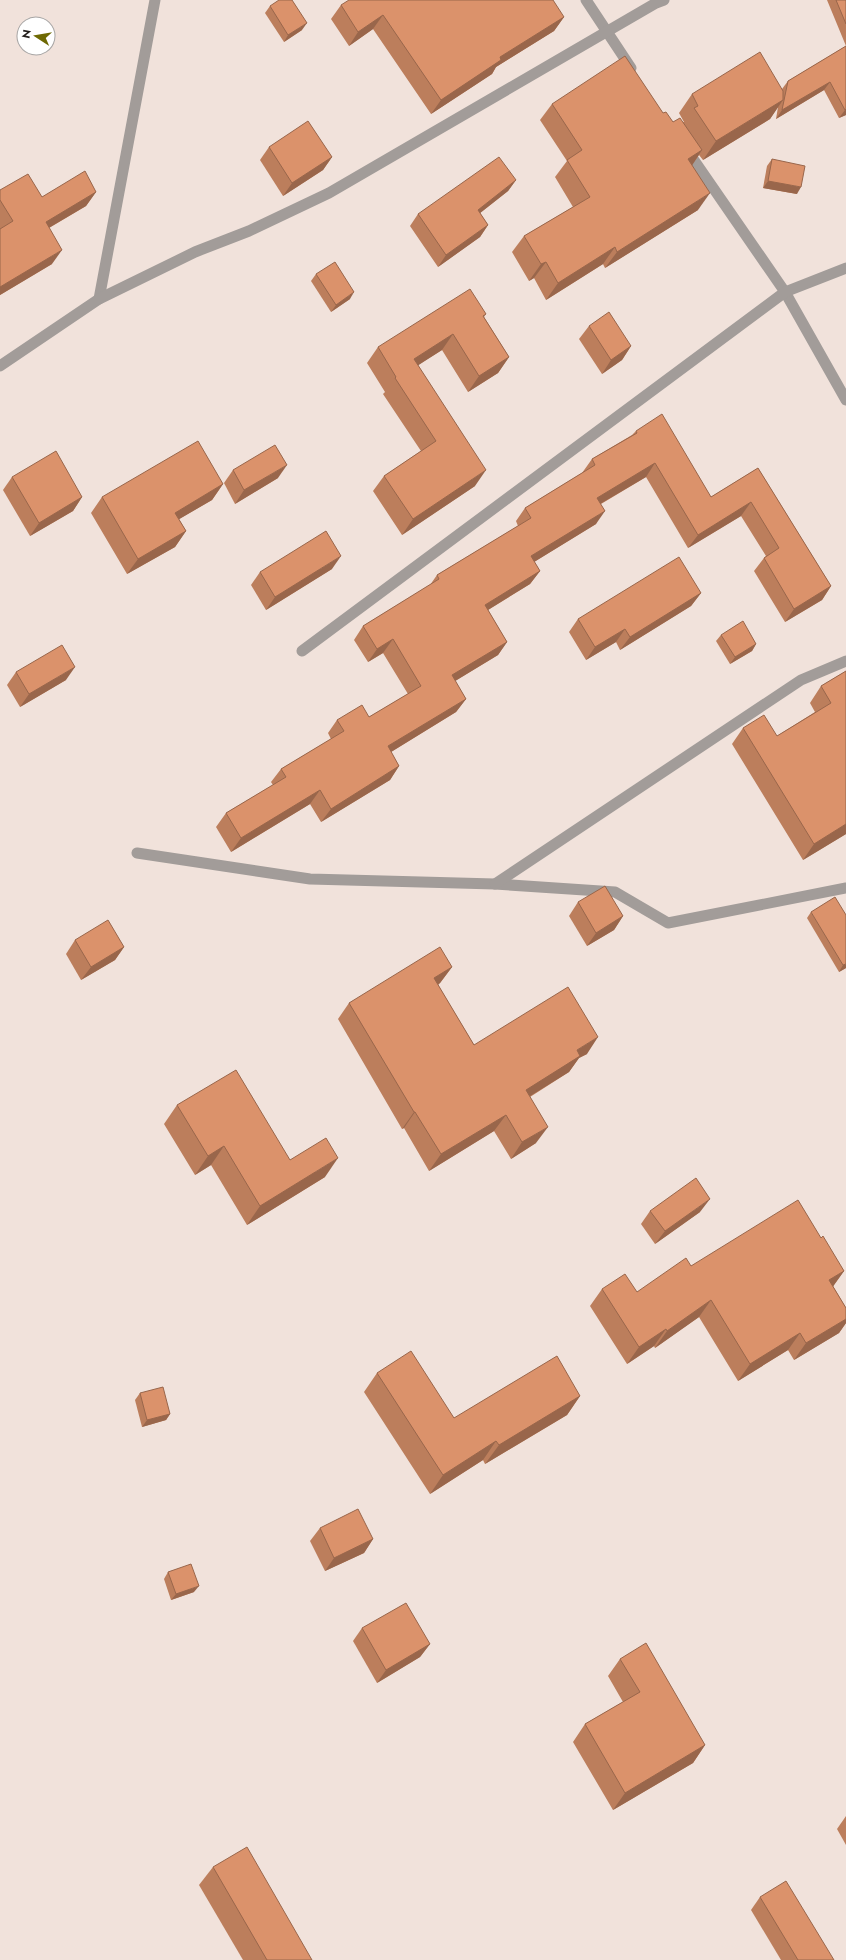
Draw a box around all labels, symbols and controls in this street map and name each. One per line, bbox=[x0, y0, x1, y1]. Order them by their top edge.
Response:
north arrow bbox=[16, 16, 56, 56]
text: N bbox=[17, 28, 35, 40]

